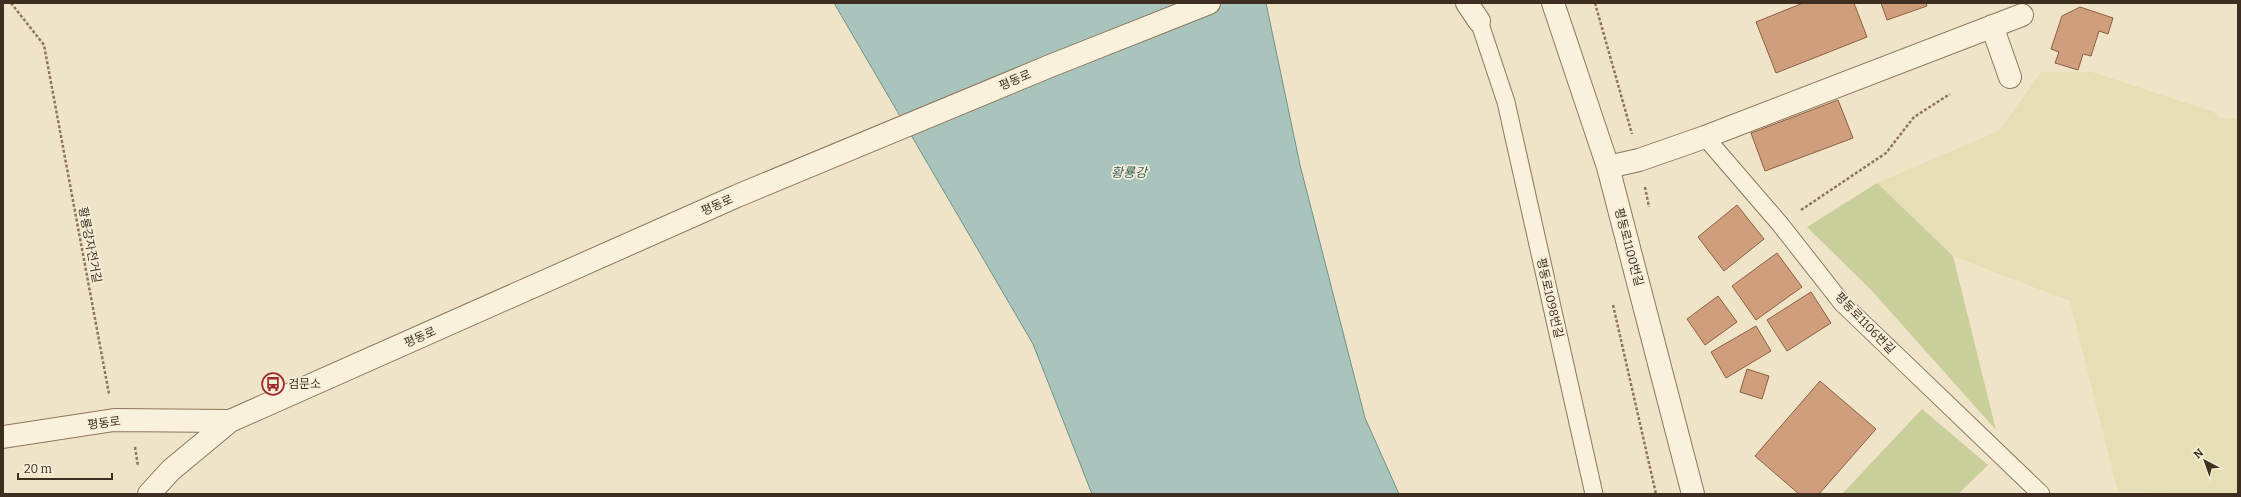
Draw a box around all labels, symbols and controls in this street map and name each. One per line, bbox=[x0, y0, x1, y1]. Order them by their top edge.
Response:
street label: 평동로 bbox=[997, 67, 1033, 93]
water label: 황룡강 bbox=[1111, 165, 1149, 180]
street label: 평동로 bbox=[699, 192, 735, 218]
street label: 황룡강자전거길 bbox=[76, 206, 104, 284]
street label: 평동로1100번길 bbox=[1612, 206, 1646, 288]
street label: 평동로1098번길 bbox=[1534, 256, 1566, 340]
street label: 평동로1106번길 bbox=[1832, 289, 1898, 357]
street label: 평동로 bbox=[402, 324, 438, 350]
bus stop icon: 검문소 bbox=[260, 371, 286, 397]
place label: 검문소 bbox=[288, 377, 321, 391]
street label: 평동로 bbox=[87, 414, 121, 432]
north arrow bbox=[2185, 441, 2225, 481]
text: N bbox=[2191, 446, 2207, 462]
scale bar bbox=[18, 455, 112, 481]
text: 20 m bbox=[24, 462, 53, 476]

